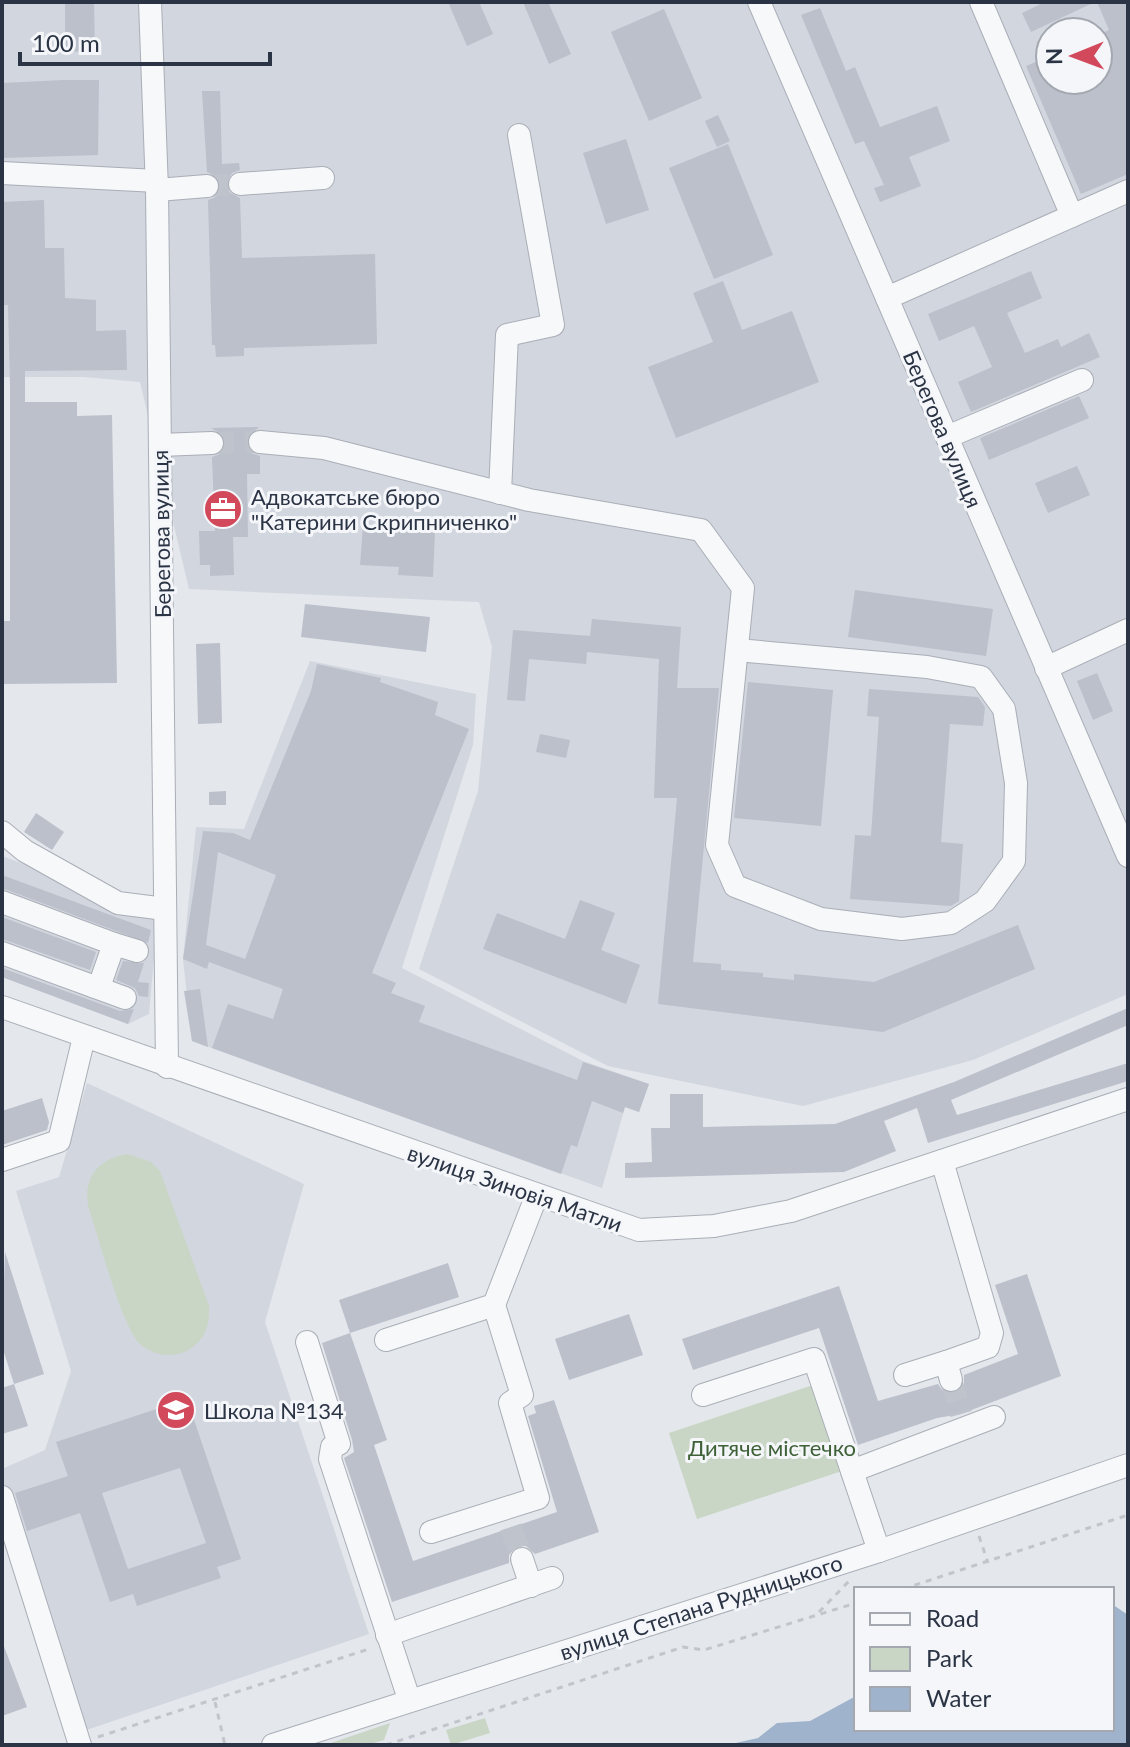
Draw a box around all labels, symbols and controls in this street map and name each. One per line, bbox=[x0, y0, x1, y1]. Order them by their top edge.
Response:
scale bar bbox=[20, 16, 270, 66]
north arrow bbox=[1034, 16, 1114, 96]
text: 100 m bbox=[32, 28, 100, 57]
text: N bbox=[1040, 48, 1067, 65]
street label: Берегова вулиця bbox=[898, 346, 988, 512]
street label: Берегова вулиця bbox=[146, 450, 176, 618]
place label: Адвокатське бюро "Катерини Скрипниченко" bbox=[251, 483, 517, 535]
office icon: Адвокатське бюро "Катерини Скрипниченко" bbox=[202, 488, 244, 530]
street label: вулиця Зиновія Матли bbox=[404, 1139, 626, 1237]
school or university icon: Школа №134 bbox=[155, 1389, 197, 1431]
place label: Школа №134 bbox=[204, 1397, 344, 1424]
park label: Дитяче містечко bbox=[688, 1434, 856, 1461]
street label: вулиця Степана Рудницького bbox=[556, 1549, 846, 1665]
legend bbox=[854, 1587, 1114, 1731]
text: Road bbox=[926, 1603, 979, 1632]
text: Park bbox=[926, 1643, 974, 1672]
text: Water bbox=[926, 1683, 991, 1712]

